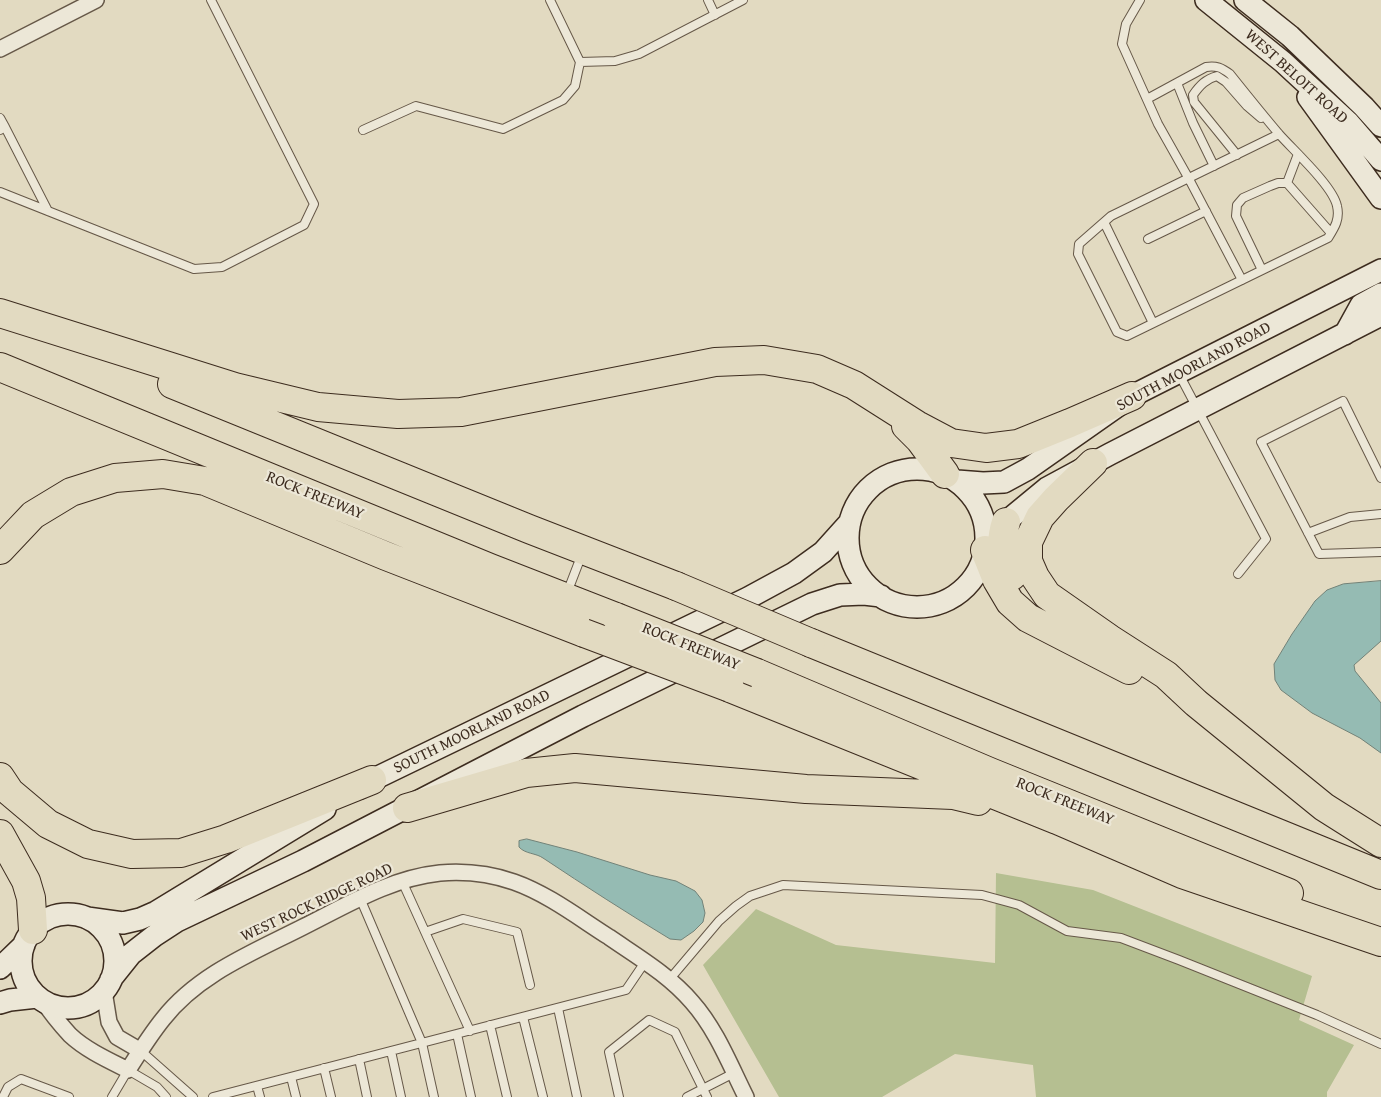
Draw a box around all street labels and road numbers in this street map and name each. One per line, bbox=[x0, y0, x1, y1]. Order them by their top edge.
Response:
street label: WEST BELOIT ROAD bbox=[1241, 26, 1351, 128]
street label: SOUTH MOORLAND ROAD bbox=[1114, 318, 1274, 416]
street label: ROCK FREEWAY bbox=[263, 468, 367, 524]
street label: ROCK FREEWAY bbox=[639, 619, 743, 675]
street label: SOUTH MOORLAND ROAD bbox=[390, 686, 554, 778]
street label: ROCK FREEWAY bbox=[1013, 774, 1117, 830]
street label: WEST ROCK RIDGE ROAD bbox=[238, 859, 396, 947]

